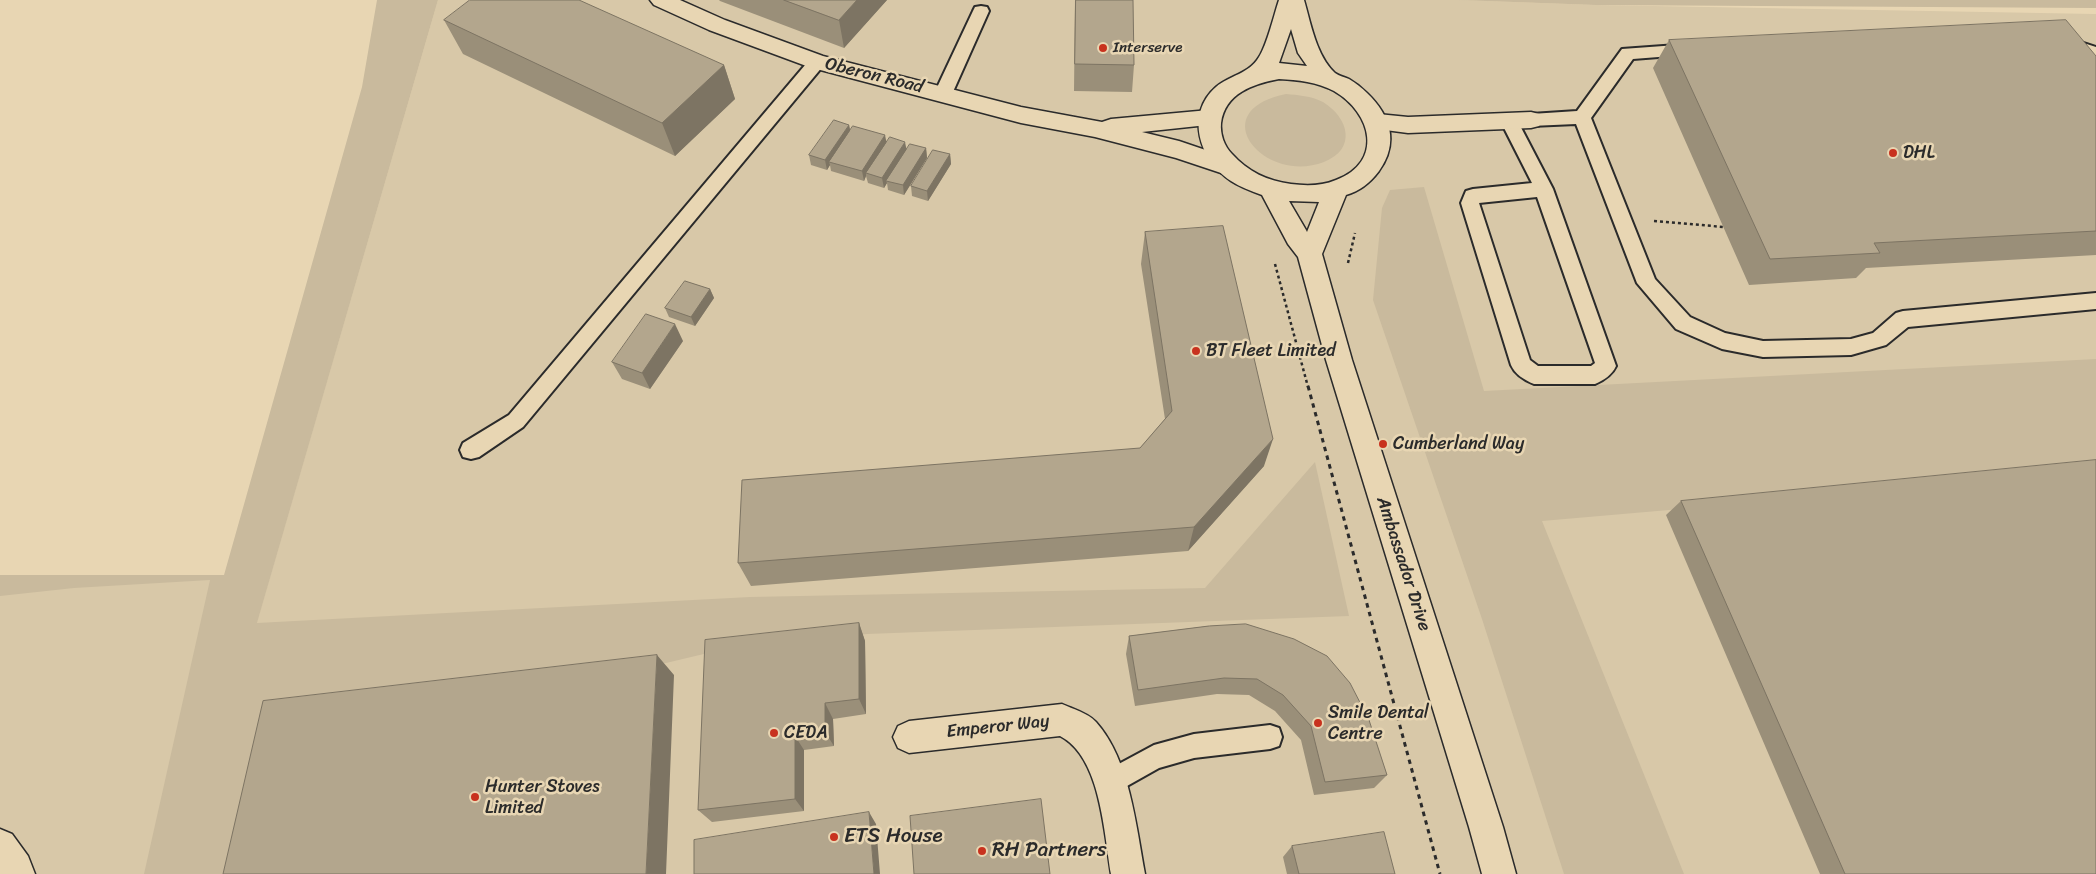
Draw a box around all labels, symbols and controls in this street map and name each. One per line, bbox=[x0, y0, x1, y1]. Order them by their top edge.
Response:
place label: Interserve bbox=[1113, 39, 1182, 57]
marker: Interserve bbox=[1097, 42, 1109, 54]
street label: Oberon Road bbox=[823, 53, 925, 99]
place label: DHL bbox=[1903, 142, 1935, 164]
marker: DHL bbox=[1887, 147, 1899, 159]
place label: BT Fleet Limited bbox=[1206, 340, 1336, 362]
marker: BT Fleet Limited bbox=[1190, 345, 1202, 357]
place label: Cumberland Way bbox=[1393, 433, 1524, 455]
marker: Cumberland Way bbox=[1377, 438, 1389, 450]
street label: Ambassador Drive bbox=[1371, 494, 1435, 634]
place label: Smile Dental Centre bbox=[1328, 702, 1429, 744]
street label: Emperor Way bbox=[945, 711, 1051, 743]
marker: Smile Dental Centre bbox=[1312, 717, 1324, 729]
place label: CEDA bbox=[784, 722, 828, 744]
marker: CEDA bbox=[768, 727, 780, 739]
place label: Hunter Stoves Limited bbox=[485, 776, 600, 819]
marker: Hunter Stoves Limited bbox=[469, 791, 481, 803]
place label: ETS House bbox=[844, 824, 943, 850]
marker: ETS House bbox=[828, 831, 840, 843]
place label: RH Partners bbox=[992, 838, 1107, 864]
marker: RH Partners bbox=[976, 845, 988, 857]

